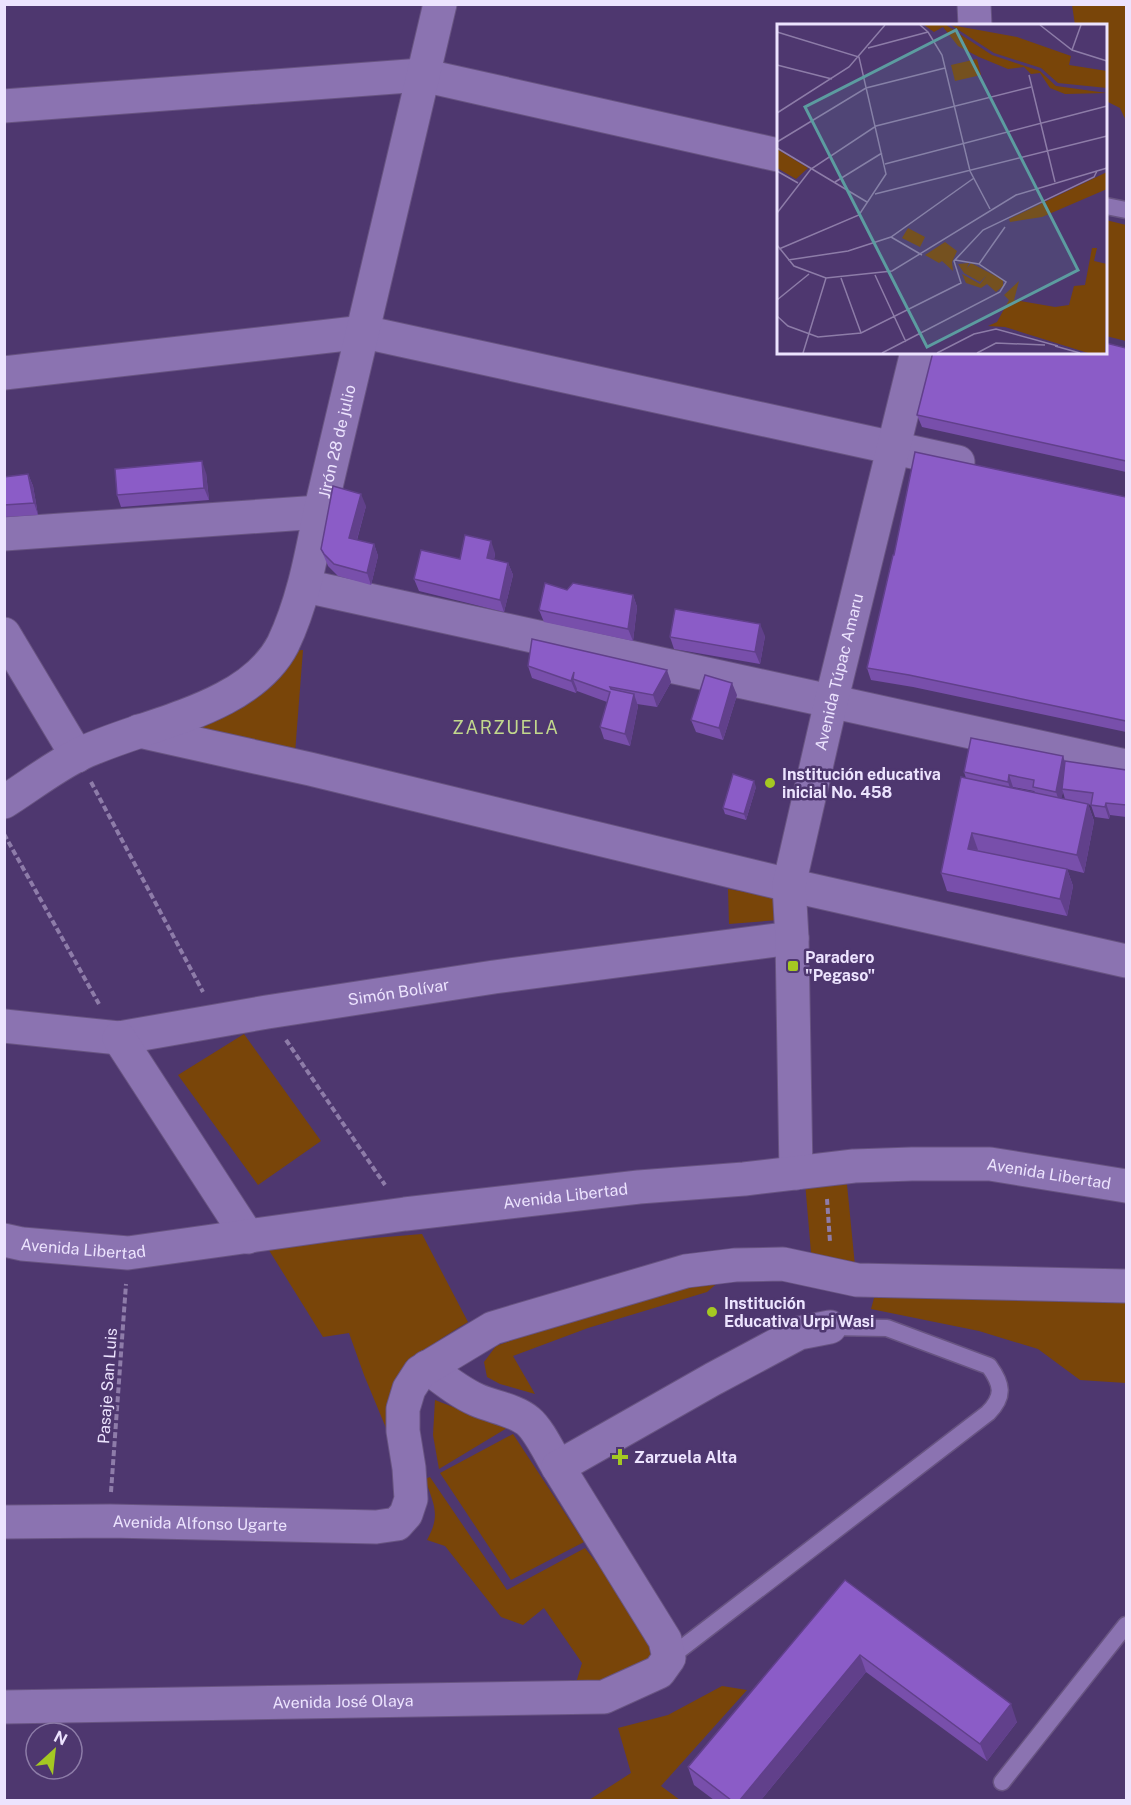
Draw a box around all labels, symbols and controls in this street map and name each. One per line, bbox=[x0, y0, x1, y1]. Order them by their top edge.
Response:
inset map bbox=[777, 24, 1107, 354]
street label: Jirón 28 de julio bbox=[315, 383, 360, 500]
street label: Avenida Túpac Amaru bbox=[811, 591, 867, 753]
district label: ZARZUELA bbox=[452, 717, 560, 738]
place label: Institución educativa inicial No. 458 bbox=[782, 765, 941, 802]
marker: Institución educativa inicial No. 458 bbox=[763, 776, 777, 790]
place label: Paradero "Pegaso" bbox=[805, 948, 875, 985]
marker: Paradero "Pegaso" bbox=[786, 959, 800, 973]
street label: Simón Bolívar bbox=[347, 975, 451, 1009]
street label: Avenida Libertad bbox=[985, 1155, 1112, 1193]
street label: Avenida Libertad bbox=[502, 1179, 629, 1213]
street label: Avenida Libertad bbox=[20, 1235, 147, 1263]
place label: Institución Educativa Urpi Wasi bbox=[724, 1294, 874, 1331]
marker: Institución Educativa Urpi Wasi bbox=[705, 1305, 719, 1319]
street label: Pasaje San Luis bbox=[94, 1327, 121, 1445]
marker: Zarzuela Alta bbox=[611, 1448, 629, 1466]
place label: Zarzuela Alta bbox=[634, 1448, 737, 1467]
street label: Avenida Alfonso Ugarte bbox=[112, 1512, 288, 1535]
street label: Avenida José Olaya bbox=[272, 1691, 414, 1713]
north arrow bbox=[24, 1721, 84, 1781]
text: N bbox=[51, 1727, 70, 1749]

